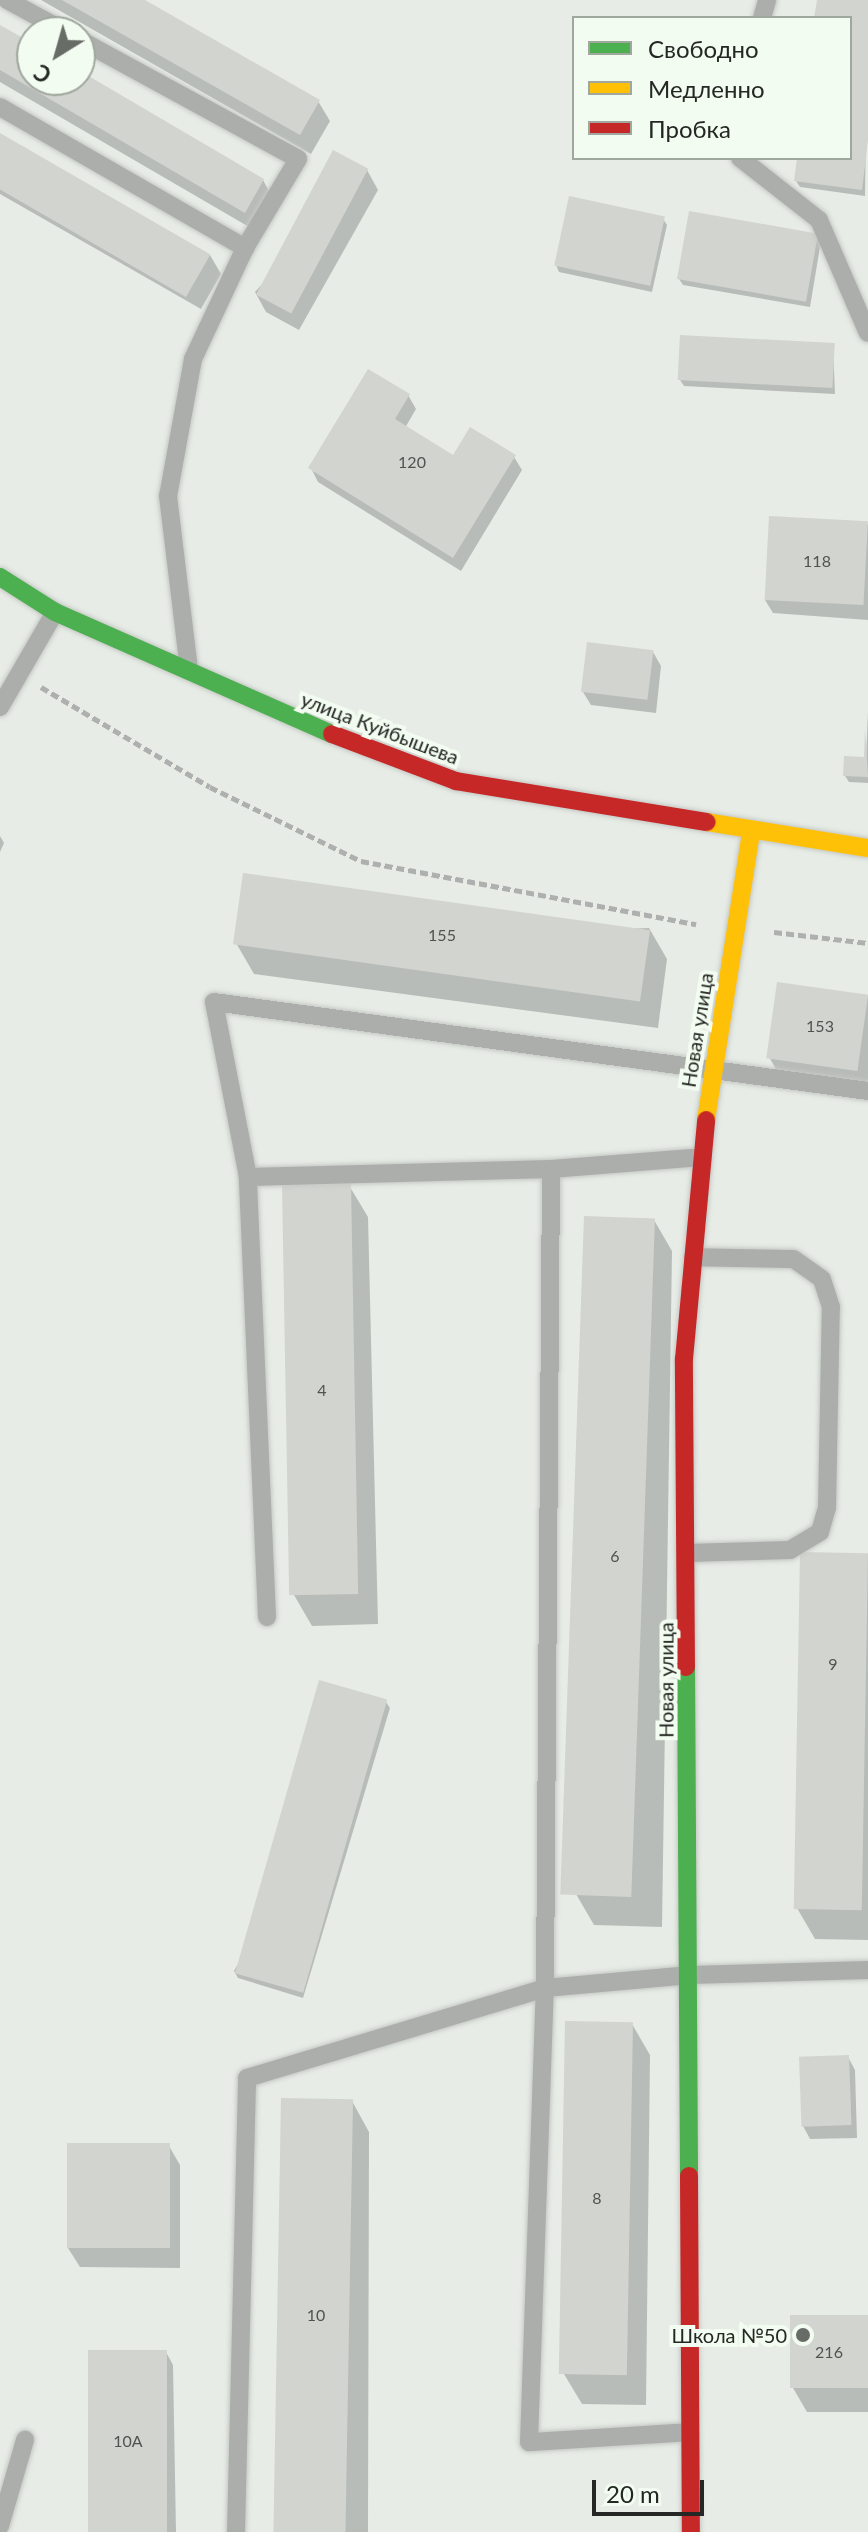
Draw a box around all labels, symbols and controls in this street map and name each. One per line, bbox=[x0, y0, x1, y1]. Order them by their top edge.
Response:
north arrow bbox=[16, 16, 96, 96]
legend bbox=[572, 16, 852, 160]
text: Свободно bbox=[648, 34, 759, 63]
text: С bbox=[29, 59, 56, 89]
text: Медленно bbox=[648, 74, 765, 103]
text: Пробка bbox=[648, 114, 731, 143]
house number: 120 bbox=[398, 452, 426, 472]
house number: 118 bbox=[803, 551, 831, 571]
street label: улица Куйбышева bbox=[298, 687, 462, 769]
house number: 155 bbox=[428, 925, 456, 945]
street label: Новая улица bbox=[676, 971, 718, 1089]
house number: 153 bbox=[806, 1016, 834, 1036]
house number: 4 bbox=[317, 1380, 327, 1400]
house number: 6 bbox=[610, 1546, 620, 1566]
street label: Новая улица bbox=[654, 1622, 678, 1738]
house number: 9 bbox=[828, 1654, 838, 1674]
house number: 8 bbox=[592, 2188, 602, 2208]
house number: 10 bbox=[307, 2305, 325, 2325]
place label: Школа №50 bbox=[672, 2323, 787, 2347]
marker: Школа №50 bbox=[794, 2326, 812, 2344]
house number: 216 bbox=[815, 2342, 843, 2362]
house number: 10А bbox=[113, 2431, 143, 2451]
scale bar bbox=[596, 2464, 708, 2514]
text: 20 m bbox=[606, 2479, 660, 2508]

